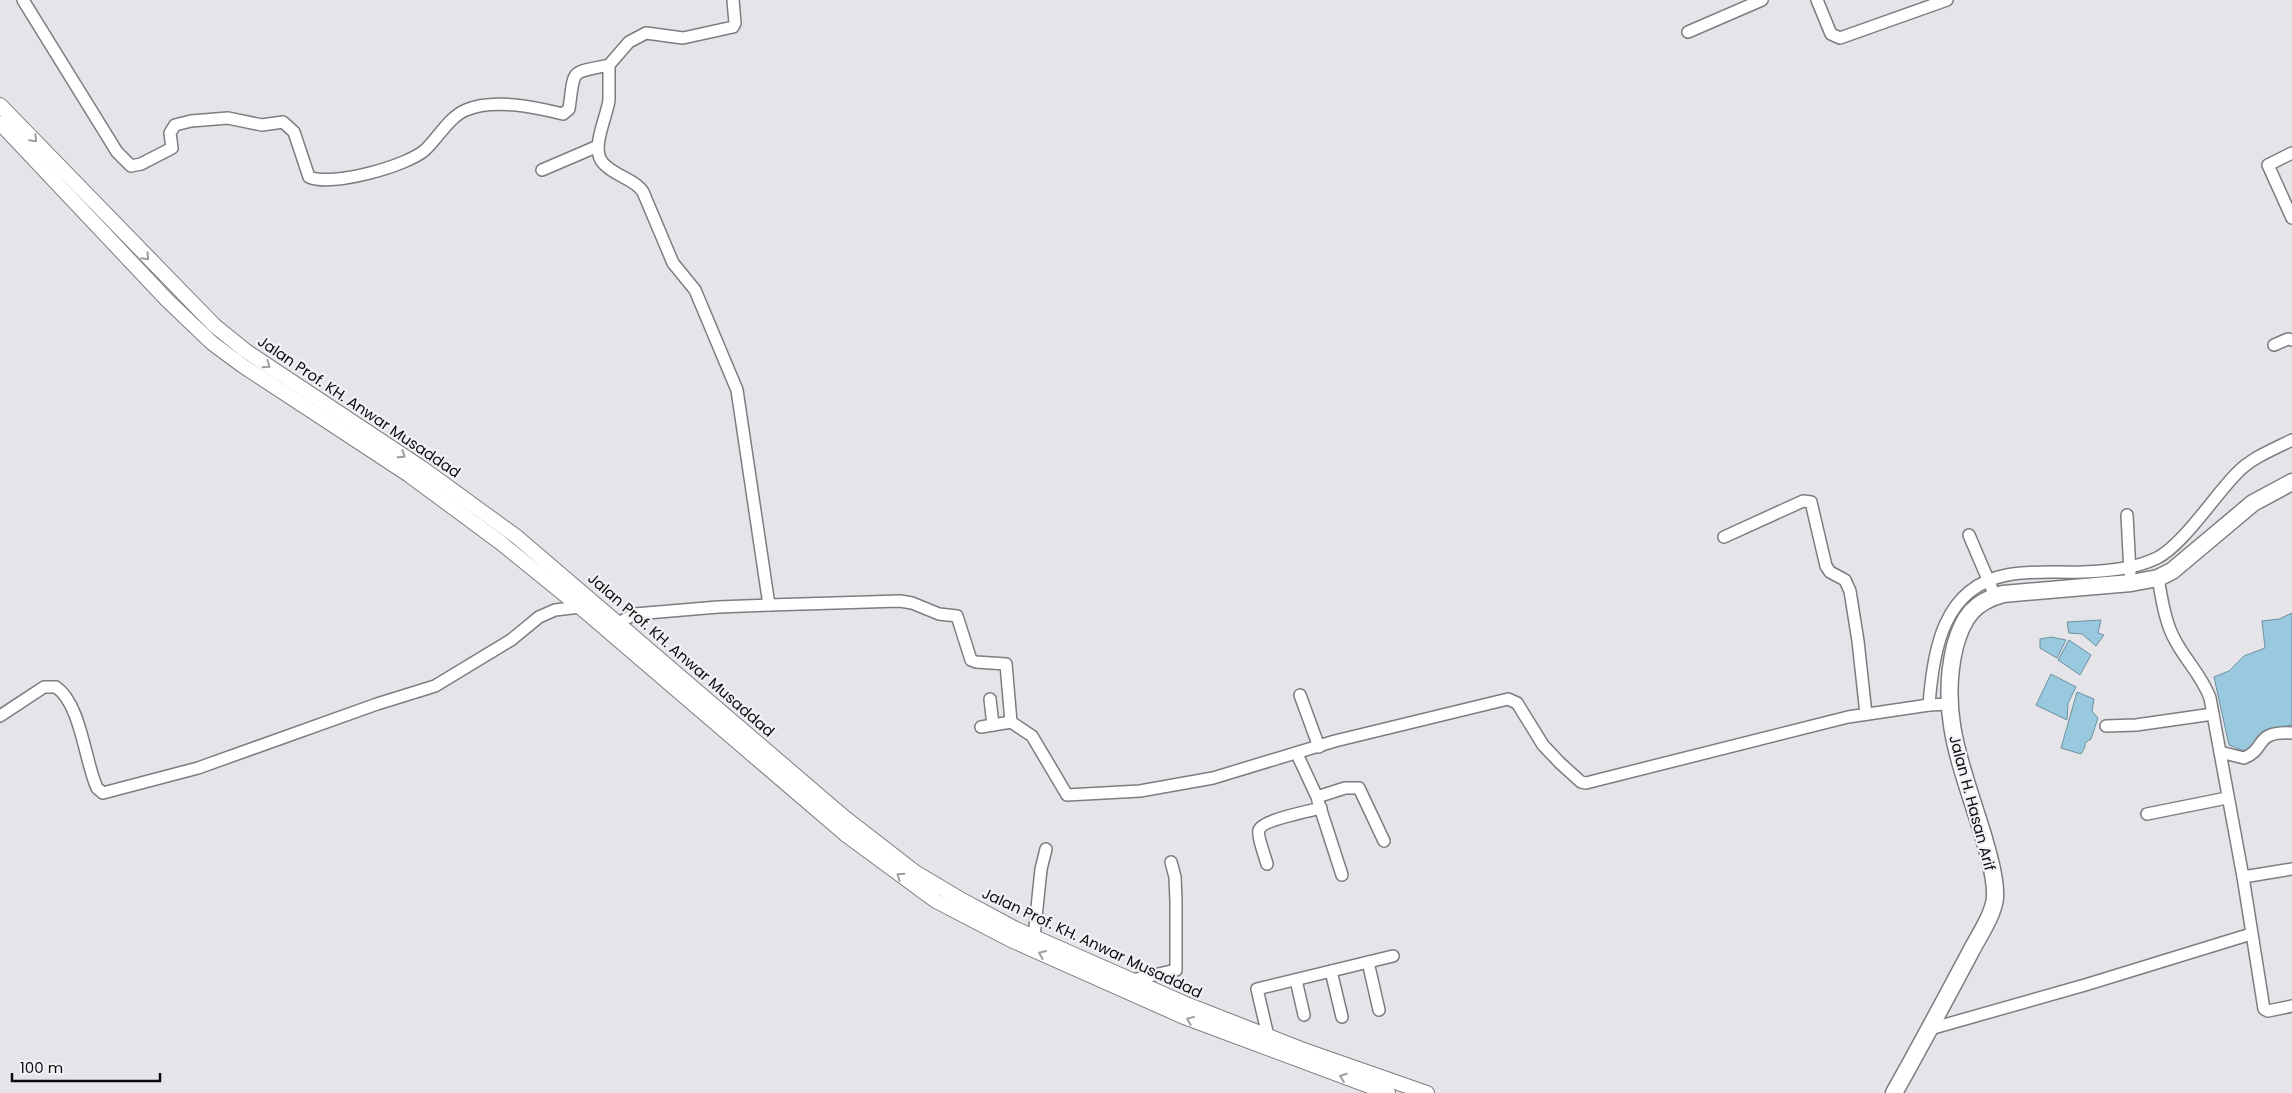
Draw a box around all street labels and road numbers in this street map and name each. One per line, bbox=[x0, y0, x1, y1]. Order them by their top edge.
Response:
street label: Jalan Prof. KH. Anwar Musaddad bbox=[254, 331, 465, 483]
street label: Jalan Prof. KH. Anwar Musaddad bbox=[584, 568, 779, 742]
street label: Jalan H. Hasan Arif bbox=[1944, 733, 2001, 873]
street label: Jalan Prof. KH. Anwar Musaddad bbox=[979, 882, 1206, 1003]

